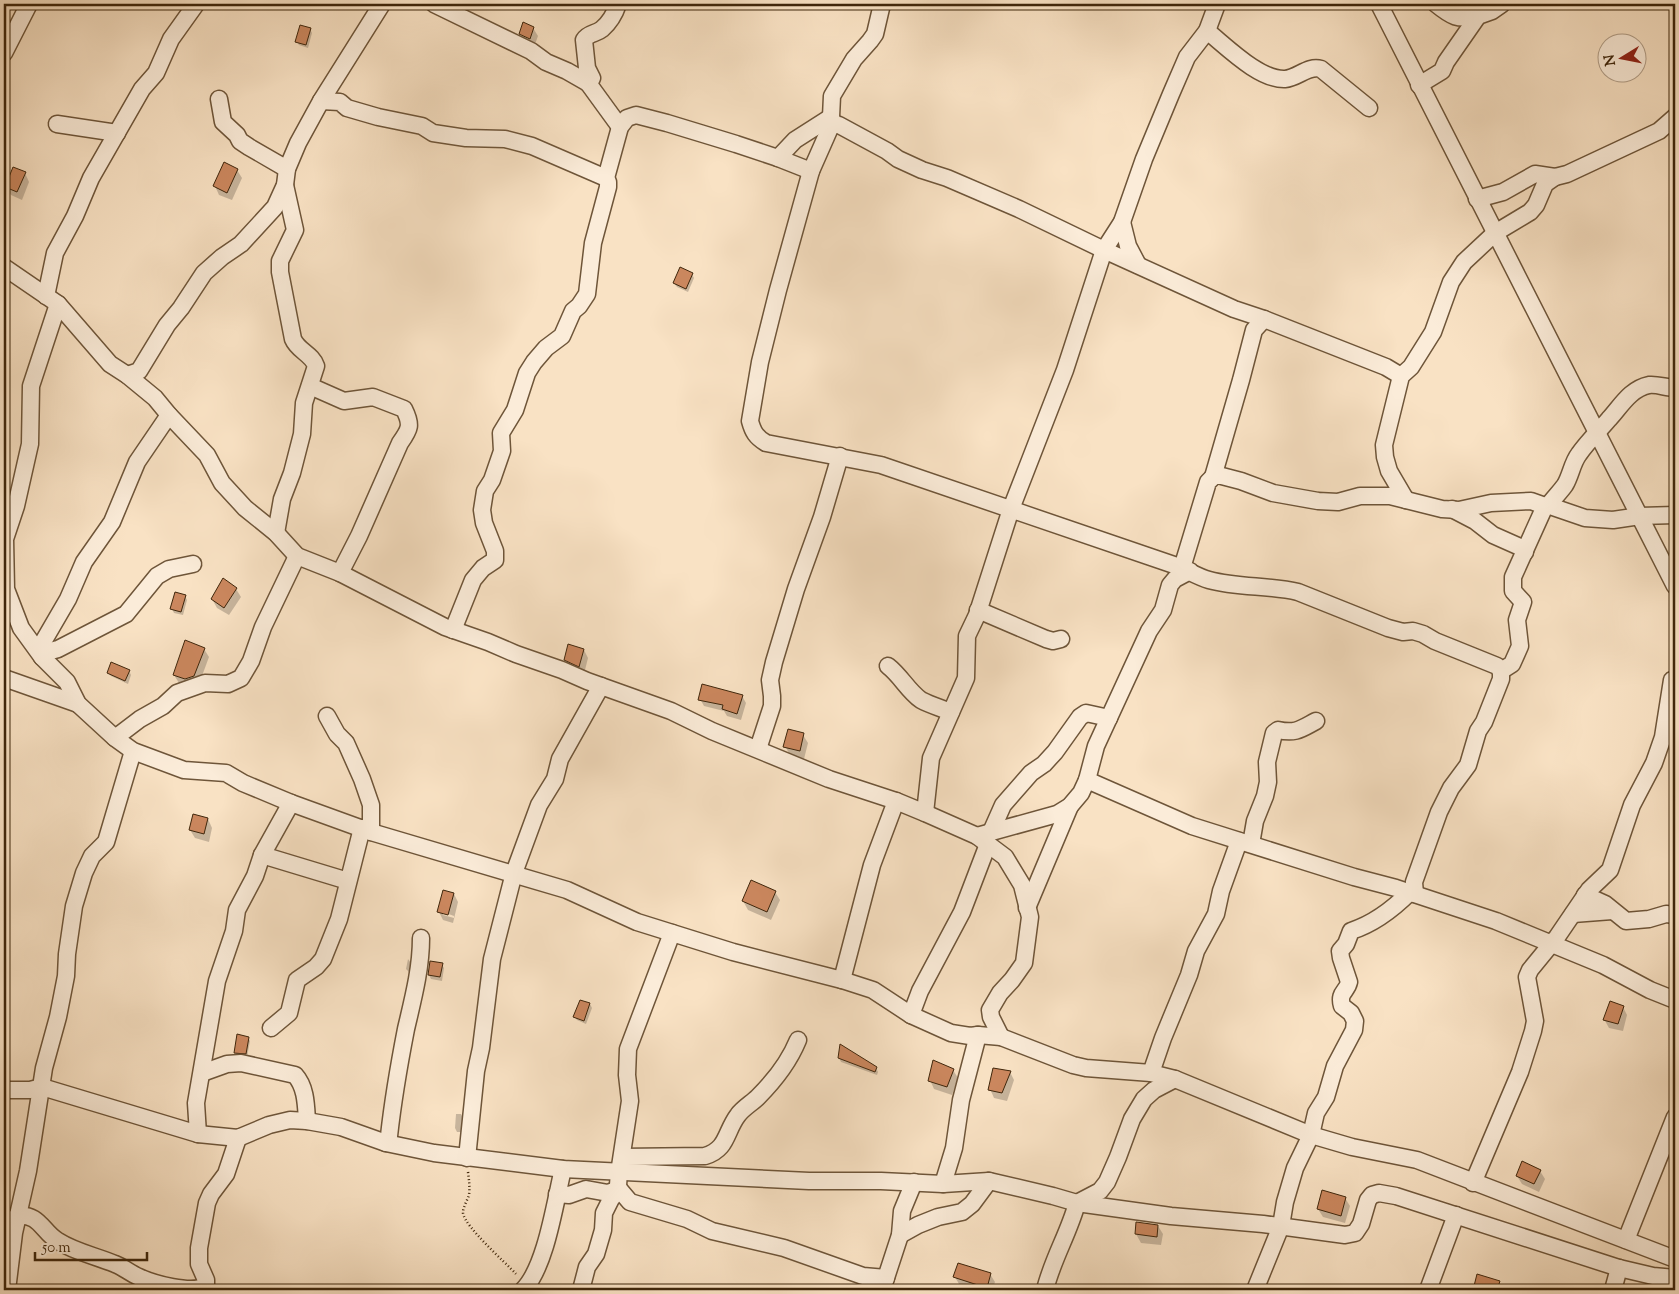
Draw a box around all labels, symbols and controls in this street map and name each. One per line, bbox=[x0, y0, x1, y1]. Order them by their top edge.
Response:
north arrow bbox=[1596, 32, 1646, 82]
text: N bbox=[1600, 53, 1622, 67]
scale bar bbox=[35, 1229, 148, 1261]
text: 50 m bbox=[41, 1238, 71, 1259]

